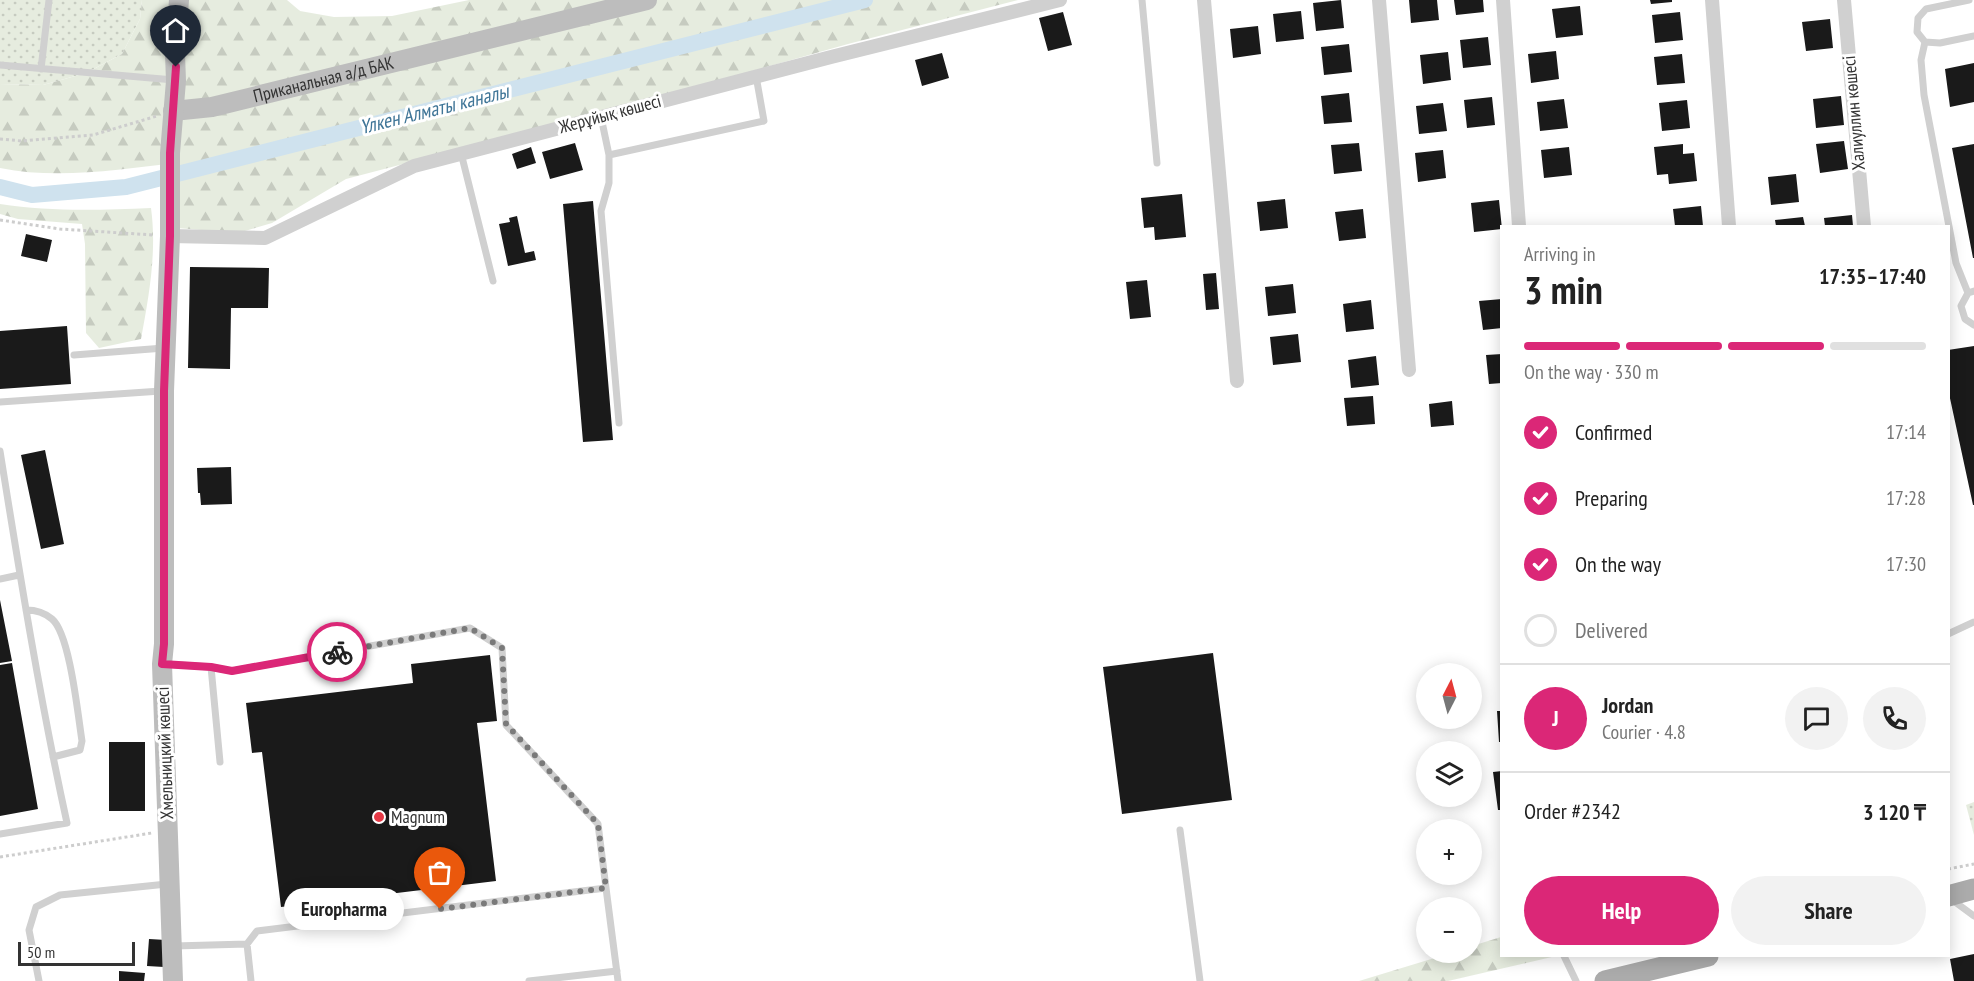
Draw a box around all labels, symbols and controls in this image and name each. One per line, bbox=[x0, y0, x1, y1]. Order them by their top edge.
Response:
pin bbox=[150, 5, 201, 67]
icon: home bbox=[159, 14, 192, 47]
street label: Приканальная а/д БАК bbox=[251, 51, 396, 107]
street label: Халиуллин көшесі bbox=[1837, 55, 1870, 171]
water label: Үлкен Алматы каналы bbox=[357, 77, 513, 140]
street label: Жерұйық көшесі bbox=[555, 89, 664, 139]
text: Arriving in bbox=[1524, 241, 1596, 267]
text: 17:35–17:40 bbox=[1819, 262, 1926, 290]
text: 3 min bbox=[1524, 264, 1603, 315]
text: On the way · 330 m bbox=[1524, 359, 1659, 385]
icon: check bbox=[1524, 416, 1557, 449]
text: Confirmed bbox=[1575, 418, 1652, 446]
text: 17:14 bbox=[1886, 419, 1926, 445]
icon: check bbox=[1524, 482, 1557, 515]
text: Preparing bbox=[1575, 484, 1648, 512]
text: 17:28 bbox=[1886, 485, 1926, 511]
icon: check bbox=[1524, 548, 1557, 581]
text: On the way bbox=[1575, 550, 1661, 578]
text: 17:30 bbox=[1886, 551, 1926, 577]
text: Delivered bbox=[1575, 616, 1648, 644]
courier bbox=[307, 622, 367, 682]
icon: bike bbox=[321, 636, 354, 669]
north arrow bbox=[1416, 663, 1482, 729]
map controls bbox=[1416, 663, 1482, 963]
street label: Хмельницкий көшесі bbox=[151, 686, 178, 820]
button: chat bbox=[1785, 687, 1848, 750]
button: phone bbox=[1863, 687, 1926, 750]
text: Jordan bbox=[1602, 691, 1653, 719]
text: J bbox=[1552, 704, 1559, 732]
text: Courier · 4.8 bbox=[1602, 719, 1686, 745]
button: layers bbox=[1416, 741, 1482, 807]
text: Order #2342 bbox=[1524, 797, 1621, 825]
text: 3 120 ₸ bbox=[1863, 798, 1926, 826]
place label: Magnum bbox=[391, 805, 445, 828]
marker: Magnum bbox=[372, 810, 386, 824]
button: + bbox=[1416, 819, 1482, 885]
pin bbox=[414, 847, 465, 909]
icon: bag bbox=[423, 856, 456, 889]
button: Help bbox=[1524, 876, 1719, 945]
button: Share bbox=[1731, 876, 1926, 945]
callout: Europharma bbox=[284, 888, 404, 930]
text: Europharma bbox=[301, 896, 387, 922]
button: − bbox=[1416, 897, 1482, 963]
scale bar bbox=[18, 939, 135, 966]
text: 50 m bbox=[27, 942, 55, 962]

